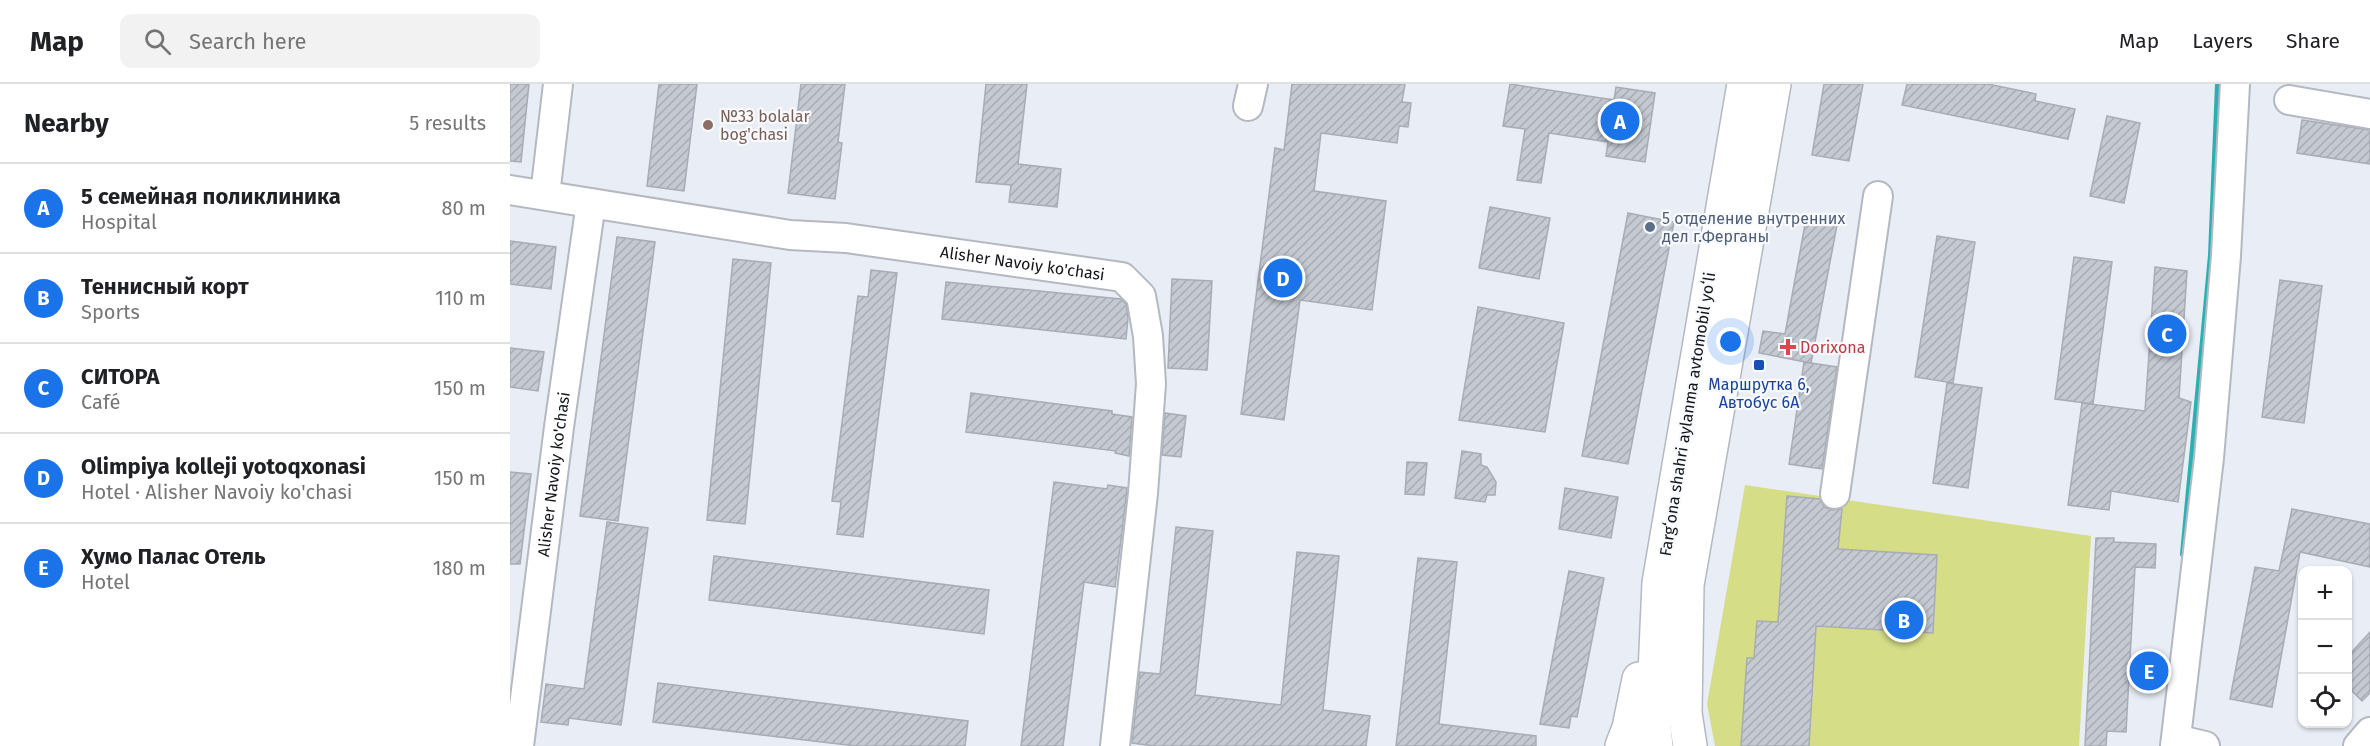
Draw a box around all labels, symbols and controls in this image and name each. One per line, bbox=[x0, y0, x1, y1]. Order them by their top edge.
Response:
search box bbox=[120, 14, 540, 68]
text: Map bbox=[30, 25, 84, 58]
icon: search bbox=[141, 25, 174, 58]
text: Search here bbox=[189, 28, 307, 55]
text: Map bbox=[2119, 28, 2159, 54]
text: Layers bbox=[2192, 28, 2253, 54]
text: Share bbox=[2286, 28, 2340, 54]
pin: A bbox=[1600, 99, 1640, 144]
place label: №33 bolalar bog'chasi bbox=[720, 107, 810, 144]
text: Nearby bbox=[24, 108, 109, 139]
text: 5 results bbox=[409, 111, 486, 135]
marker: №33 bolalar bog'chasi bbox=[701, 118, 715, 132]
text: 5 семейная поликлиника bbox=[81, 183, 341, 210]
text: A bbox=[38, 196, 49, 220]
text: 80 m bbox=[441, 196, 486, 220]
place label: 5 отделение внутренних дел г.Ферганы bbox=[1662, 209, 1845, 246]
text: Hospital bbox=[81, 210, 157, 234]
marker: 5 отделение внутренних дел г.Ферганы bbox=[1643, 220, 1657, 234]
street label: Alisher Navoiy ko'chasi bbox=[939, 242, 1106, 284]
pin: D bbox=[1264, 256, 1302, 300]
street label: Fargʻona shahri aylanma avtomobil yoʻli bbox=[1656, 271, 1719, 557]
text: Теннисный корт bbox=[81, 273, 249, 300]
text: B bbox=[37, 286, 50, 310]
text: 110 m bbox=[435, 286, 486, 310]
text: Sports bbox=[81, 300, 140, 324]
pin: C bbox=[2148, 312, 2186, 356]
your location bbox=[1716, 327, 1745, 356]
place label: Dorixona bbox=[1800, 338, 1865, 357]
marker: Dorixona bbox=[1781, 340, 1795, 354]
marker: Маршрутка 6, Автобус 6А bbox=[1752, 358, 1766, 372]
text: СИТОРА bbox=[81, 363, 159, 390]
place label: Маршрутка 6, Автобус 6А bbox=[1708, 375, 1810, 412]
text: C bbox=[38, 376, 49, 400]
text: 150 m bbox=[434, 376, 486, 400]
text: Café bbox=[81, 390, 120, 414]
street label: Alisher Navoiy ko'chasi bbox=[534, 391, 574, 558]
text: Olimpiya kolleji yotoqxonasi bbox=[81, 453, 366, 480]
text: D bbox=[37, 466, 50, 490]
text: 150 m bbox=[434, 466, 486, 490]
text: Hotel · Alisher Navoiy ko'chasi bbox=[81, 480, 352, 504]
text: Хумо Палас Отель bbox=[81, 543, 266, 570]
text: E bbox=[38, 556, 49, 580]
text: 180 m bbox=[433, 556, 486, 580]
map controls bbox=[2298, 566, 2352, 728]
button: + bbox=[2298, 566, 2352, 620]
text: Hotel bbox=[81, 570, 130, 594]
pin: B bbox=[1884, 598, 1924, 642]
button: − bbox=[2298, 620, 2352, 674]
pin: E bbox=[2130, 648, 2168, 694]
button: locate bbox=[2298, 674, 2352, 728]

